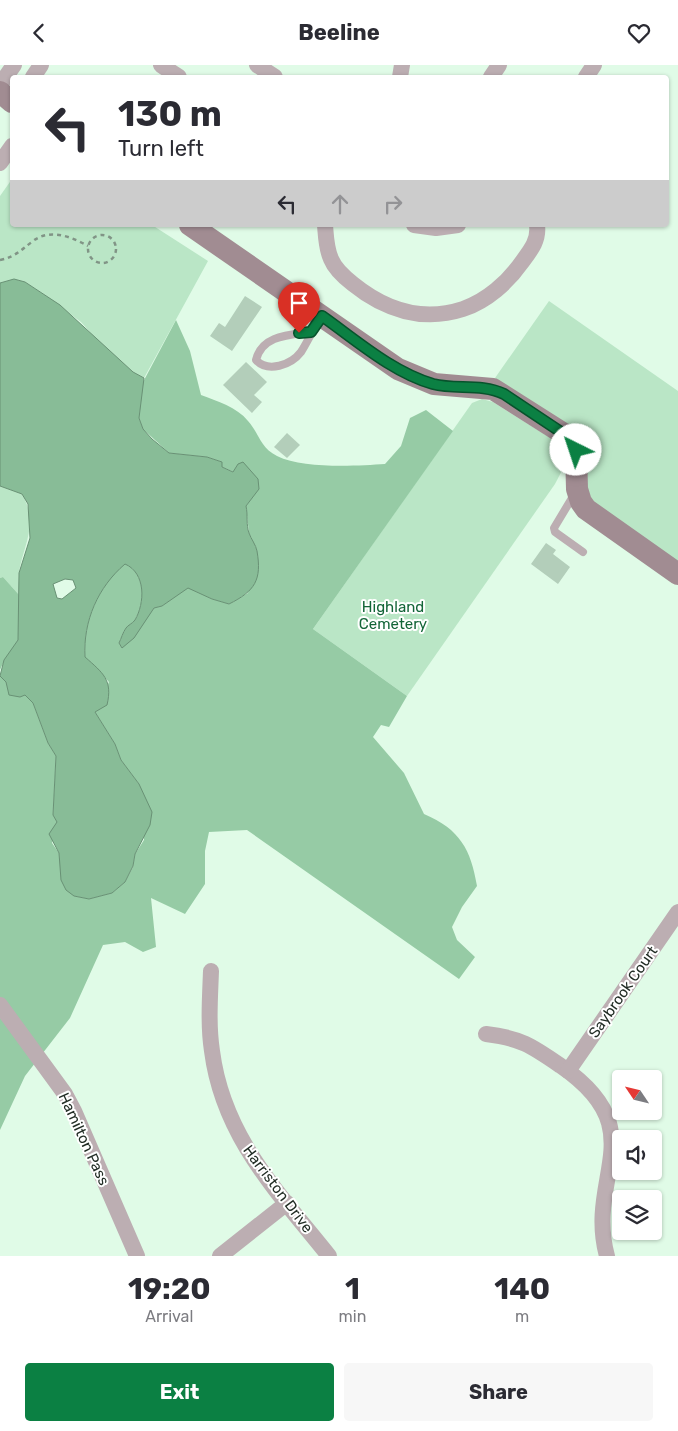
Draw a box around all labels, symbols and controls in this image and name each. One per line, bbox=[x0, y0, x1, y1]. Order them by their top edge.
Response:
icon: back bbox=[25, 19, 53, 47]
text: Beeline bbox=[298, 19, 380, 46]
icon: heart bbox=[625, 19, 653, 47]
text: 130 m bbox=[118, 93, 222, 135]
icon: left bbox=[35, 95, 100, 160]
text: Turn left bbox=[118, 135, 204, 162]
icon: left bbox=[273, 190, 301, 218]
icon: ahead bbox=[326, 190, 354, 218]
icon: right bbox=[379, 190, 407, 218]
pin bbox=[278, 282, 320, 333]
icon: arrive bbox=[285, 289, 313, 317]
position arrow bbox=[549, 423, 601, 475]
park label: Highland Cemetery bbox=[359, 598, 427, 633]
street label: Saybrook Court bbox=[585, 943, 661, 1041]
north arrow bbox=[612, 1070, 662, 1120]
map controls bbox=[612, 1070, 662, 1240]
street label: Hamilton Pass bbox=[55, 1090, 113, 1188]
button: sound bbox=[612, 1130, 662, 1180]
street label: Harriston Drive bbox=[239, 1142, 317, 1236]
button: layers bbox=[612, 1190, 662, 1240]
text: 19:20 bbox=[128, 1271, 211, 1307]
text: 1 bbox=[345, 1271, 360, 1307]
text: 140 bbox=[494, 1271, 550, 1307]
text: Arrival bbox=[145, 1307, 193, 1326]
text: min bbox=[339, 1307, 366, 1326]
text: m bbox=[515, 1307, 529, 1326]
button: Exit bbox=[25, 1363, 334, 1421]
button: Share bbox=[344, 1363, 653, 1421]

